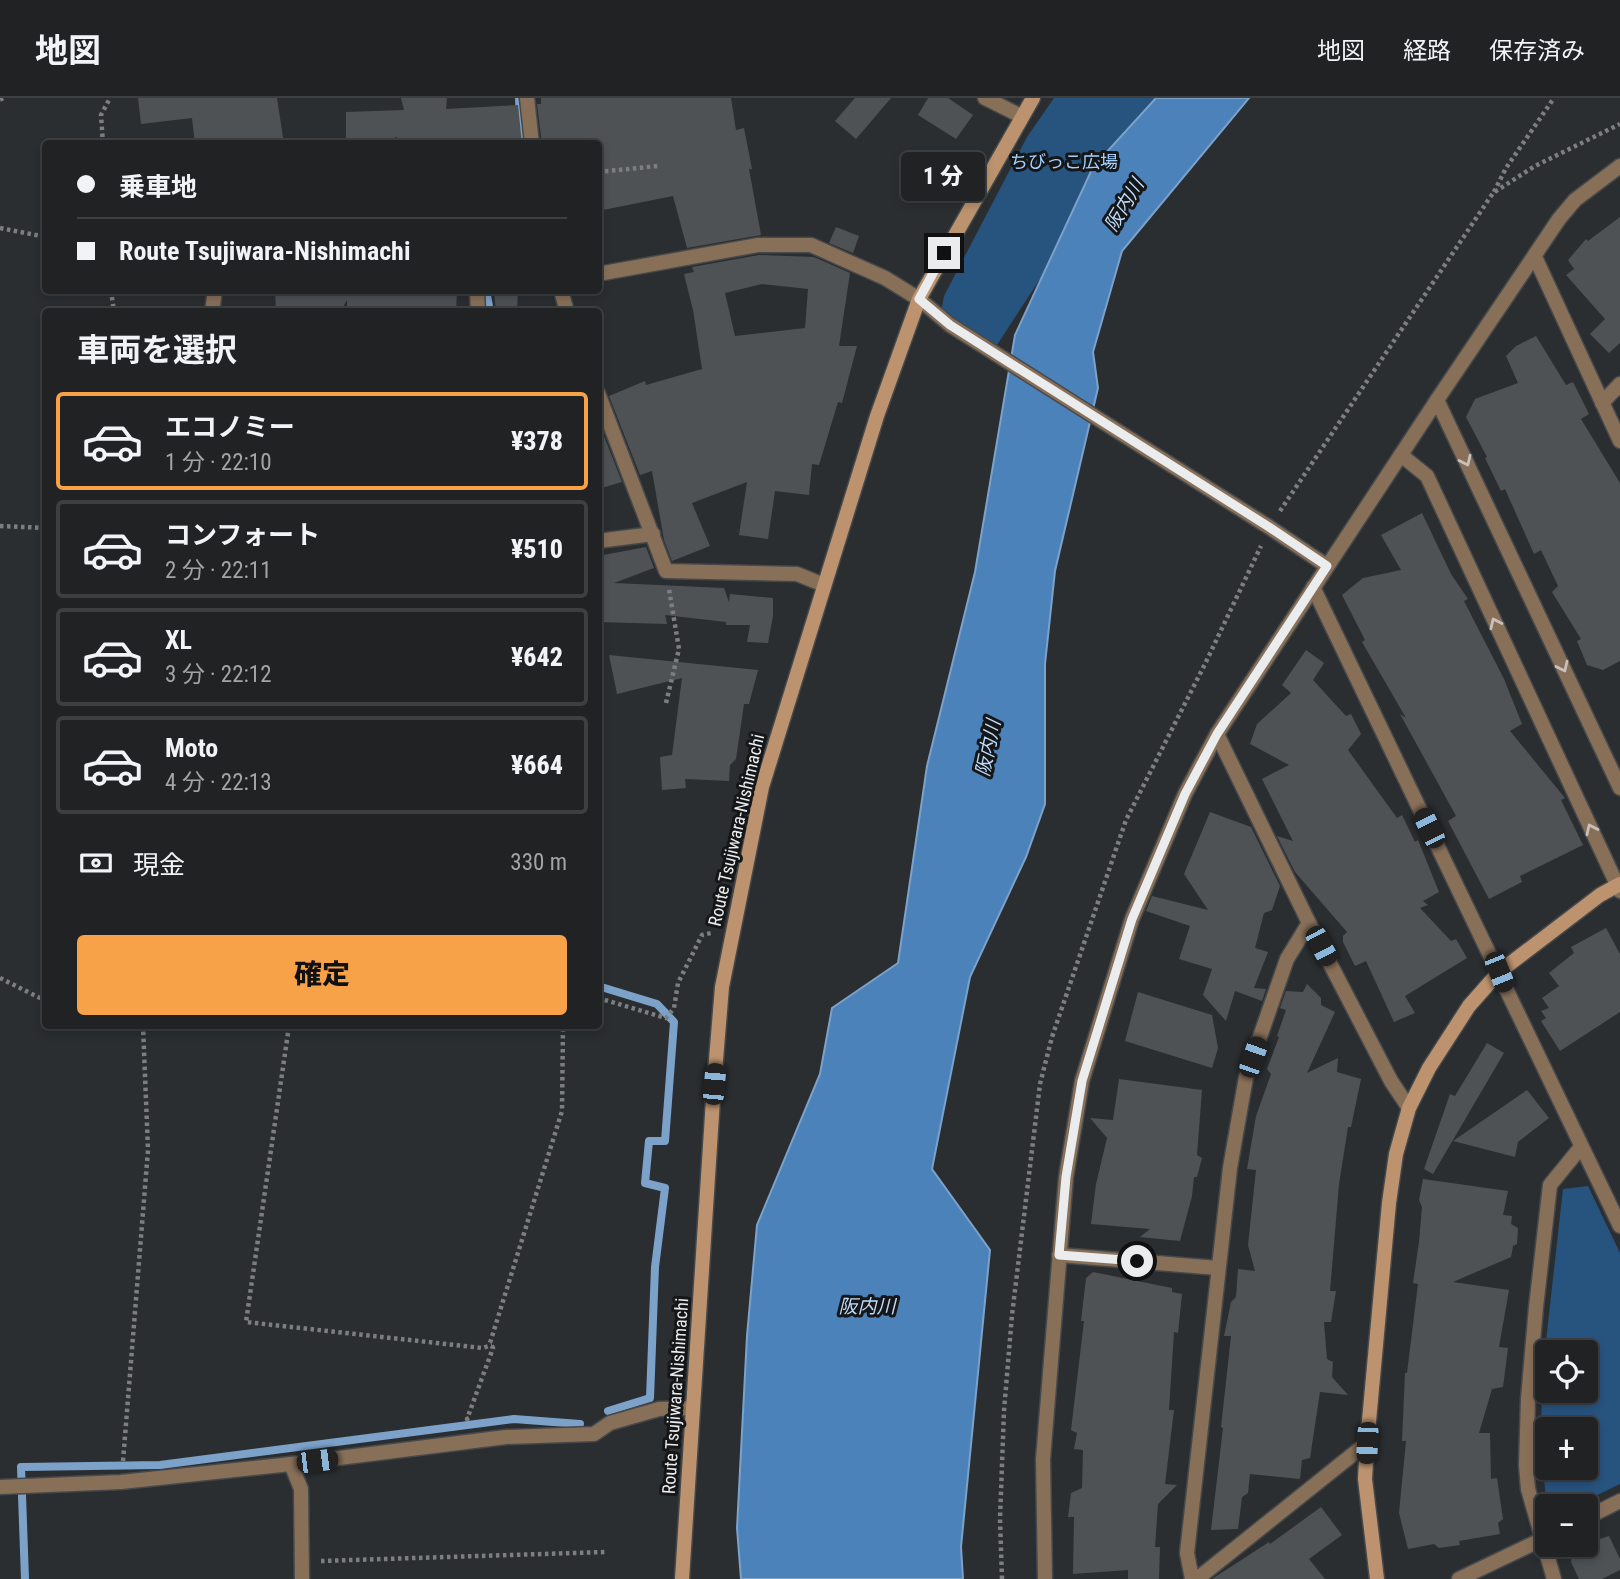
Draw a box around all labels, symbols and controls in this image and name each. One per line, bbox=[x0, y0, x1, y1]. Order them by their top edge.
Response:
text: 地図 bbox=[35, 31, 101, 70]
text: 地図 bbox=[1317, 37, 1365, 65]
text: 経路 bbox=[1403, 37, 1451, 65]
text: 保存済み bbox=[1489, 37, 1585, 65]
park label: ちびっこ広場 bbox=[1010, 151, 1118, 172]
callout: 1 分 bbox=[902, 152, 986, 200]
text: 1 分 bbox=[923, 163, 963, 190]
text: 乗車地 bbox=[119, 172, 197, 202]
water label: 阪内川 bbox=[1099, 173, 1150, 235]
text: Route Tsujiwara-Nishimachi bbox=[119, 236, 410, 266]
route end bbox=[928, 237, 960, 269]
text: 車両を選択 bbox=[77, 331, 237, 369]
icon: car bbox=[81, 410, 144, 473]
text: エコノミー bbox=[165, 412, 295, 442]
text: ¥378 bbox=[511, 426, 563, 456]
text: 1 分 · 22:10 bbox=[165, 449, 272, 476]
one-way arrow bbox=[1458, 454, 1472, 466]
icon: car bbox=[81, 518, 144, 581]
text: コンフォート bbox=[165, 520, 320, 550]
text: ¥510 bbox=[511, 534, 563, 564]
text: 2 分 · 22:11 bbox=[165, 557, 272, 584]
one-way arrow bbox=[1490, 618, 1504, 630]
text: XL bbox=[165, 625, 192, 655]
icon: car bbox=[81, 626, 144, 689]
text: ¥642 bbox=[511, 642, 563, 672]
one-way arrow bbox=[1555, 660, 1569, 672]
text: 3 分 · 22:12 bbox=[165, 661, 272, 688]
water label: 阪内川 bbox=[971, 716, 1006, 778]
street label: Route Tsujiwara-Nishimachi bbox=[704, 732, 768, 928]
text: Moto bbox=[165, 733, 218, 763]
icon: car bbox=[81, 734, 144, 797]
text: ¥664 bbox=[511, 750, 563, 780]
text: 4 分 · 22:13 bbox=[165, 769, 272, 796]
car bbox=[1411, 805, 1448, 851]
one-way arrow bbox=[1585, 824, 1599, 836]
icon: cash bbox=[77, 844, 115, 882]
text: 330 m bbox=[510, 849, 567, 876]
text: 現金 bbox=[133, 850, 185, 880]
car bbox=[1302, 923, 1341, 969]
button: 確定 bbox=[77, 935, 567, 1015]
car bbox=[1482, 949, 1517, 995]
car bbox=[1237, 1034, 1270, 1080]
car bbox=[702, 1062, 727, 1106]
route start bbox=[1121, 1245, 1153, 1277]
water label: 阪内川 bbox=[838, 1295, 897, 1318]
street label: Route Tsujiwara-Nishimachi bbox=[658, 1297, 692, 1495]
map controls bbox=[1535, 1340, 1598, 1557]
button: locate bbox=[1535, 1340, 1598, 1403]
button: + bbox=[1535, 1417, 1598, 1480]
car bbox=[1356, 1421, 1379, 1465]
car bbox=[295, 1448, 340, 1474]
button: − bbox=[1535, 1494, 1598, 1557]

